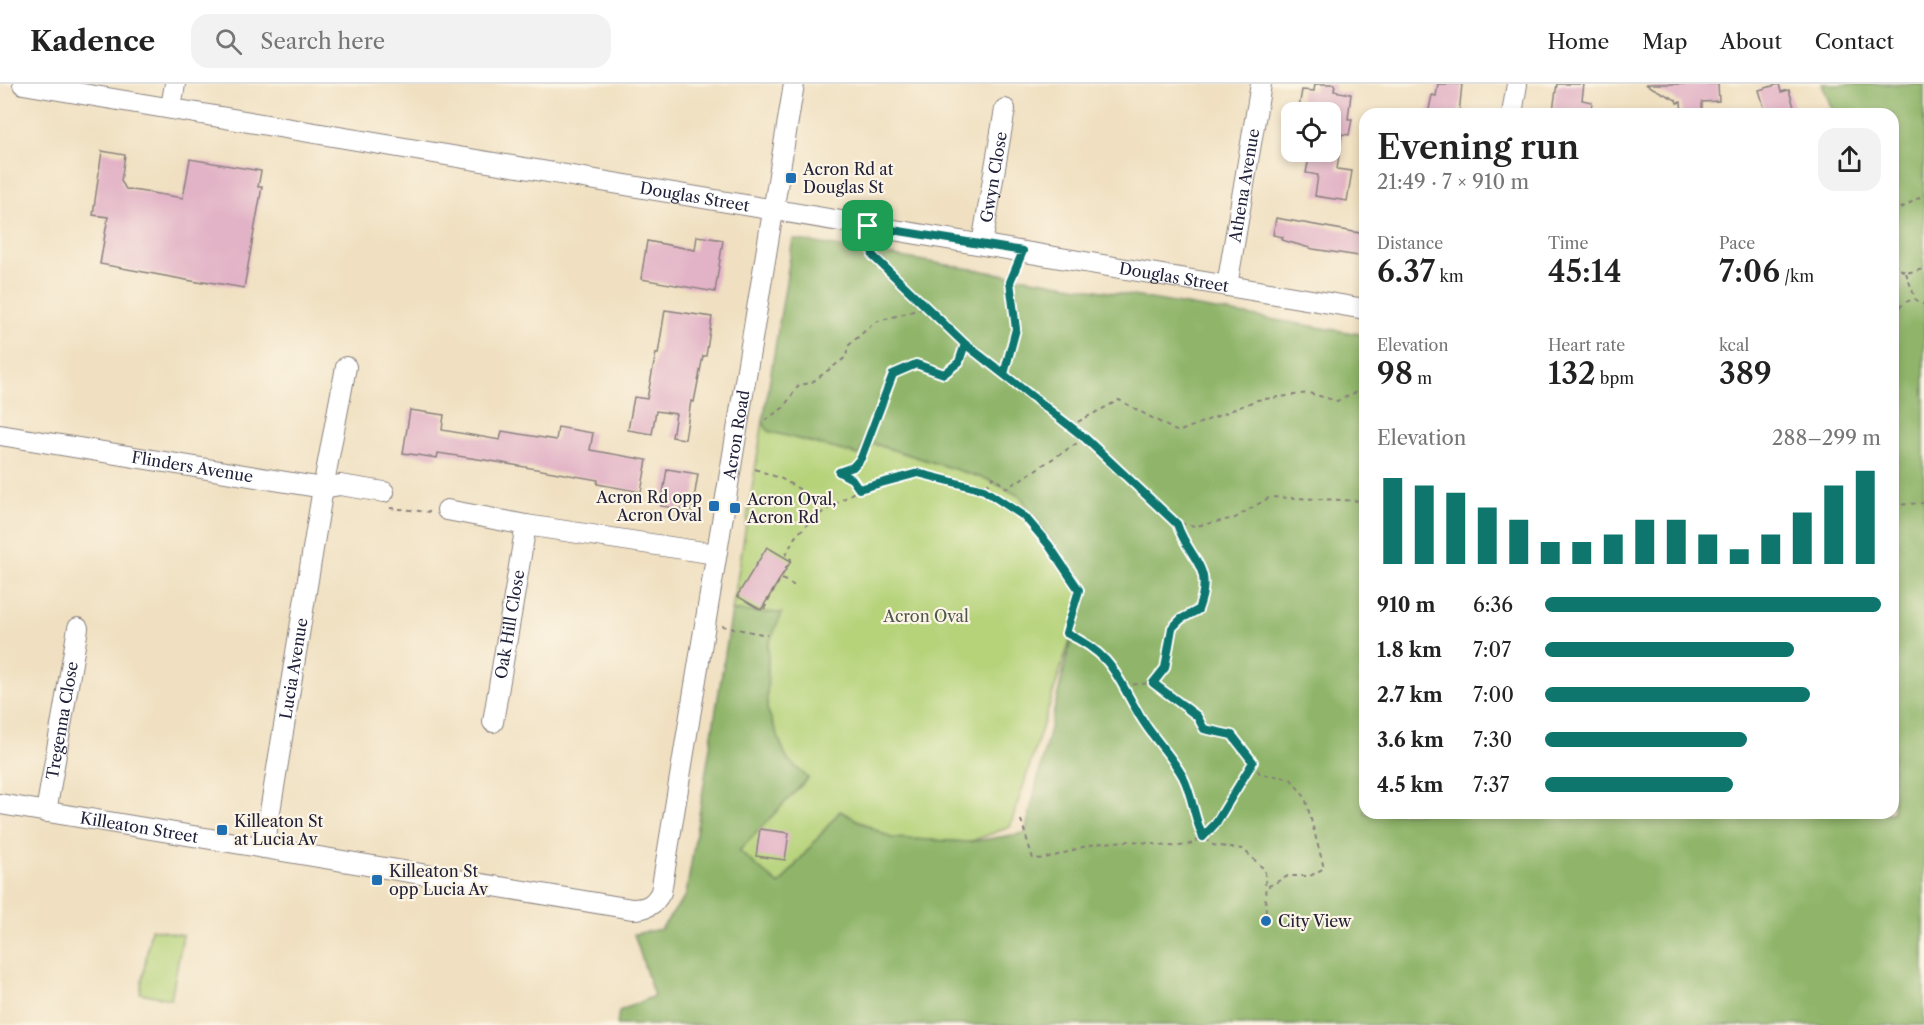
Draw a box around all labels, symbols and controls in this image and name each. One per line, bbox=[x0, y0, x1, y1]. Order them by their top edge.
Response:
search box bbox=[191, 14, 611, 68]
text: Kadence bbox=[30, 24, 155, 58]
icon: search bbox=[212, 25, 245, 58]
text: Search here bbox=[260, 28, 385, 55]
text: Home bbox=[1548, 29, 1609, 54]
text: Map bbox=[1642, 29, 1687, 54]
text: About bbox=[1720, 29, 1782, 54]
text: Contact bbox=[1815, 29, 1894, 54]
map controls bbox=[1281, 102, 1341, 162]
button: locate bbox=[1281, 102, 1341, 162]
street label: Athena Avenue bbox=[1224, 127, 1263, 245]
text: Evening run bbox=[1377, 127, 1579, 168]
button: share bbox=[1818, 128, 1881, 191]
street label: Gwyn Close bbox=[976, 130, 1011, 224]
place label: Acron Rd at Douglas St bbox=[802, 159, 894, 197]
text: 21:49 · 7 × 910 m bbox=[1377, 170, 1529, 194]
marker: Acron Rd at Douglas St bbox=[784, 171, 798, 185]
street label: Douglas Street bbox=[638, 178, 751, 216]
pin bbox=[842, 200, 893, 251]
icon: arrive bbox=[851, 209, 884, 242]
text: Distance bbox=[1377, 233, 1443, 253]
text: Time bbox=[1548, 233, 1588, 253]
text: Pace bbox=[1719, 233, 1755, 253]
text: 6.37 bbox=[1377, 253, 1435, 290]
text: 45:14 bbox=[1548, 253, 1622, 290]
text: 7:06 bbox=[1719, 253, 1780, 290]
street label: Douglas Street bbox=[1118, 258, 1231, 296]
text: km bbox=[1435, 266, 1464, 286]
text: /km bbox=[1780, 266, 1814, 286]
text: Elevation bbox=[1377, 335, 1448, 355]
text: Heart rate bbox=[1548, 335, 1625, 355]
text: kcal bbox=[1719, 335, 1749, 355]
text: 98 bbox=[1377, 355, 1413, 392]
text: 132 bbox=[1548, 355, 1596, 392]
text: 389 bbox=[1719, 355, 1772, 392]
text: m bbox=[1413, 368, 1432, 388]
text: bpm bbox=[1596, 368, 1634, 388]
street label: Acron Road bbox=[719, 388, 754, 482]
text: Elevation bbox=[1377, 426, 1466, 450]
text: 288–299 m bbox=[1772, 426, 1881, 450]
street label: Flinders Avenue bbox=[130, 447, 255, 486]
place label: Acron Rd opp Acron Oval bbox=[595, 487, 702, 525]
place label: Acron Oval, Acron Rd bbox=[746, 489, 837, 527]
marker: Acron Rd opp Acron Oval bbox=[707, 499, 721, 513]
marker: Acron Oval, Acron Rd bbox=[728, 501, 742, 515]
street label: Oak Hill Close bbox=[490, 568, 528, 680]
text: 910 m bbox=[1377, 593, 1435, 617]
text: 6:36 bbox=[1473, 593, 1513, 617]
park label: Acron Oval bbox=[882, 606, 969, 626]
street label: Lucia Avenue bbox=[275, 616, 312, 721]
text: 1.8 km bbox=[1377, 638, 1442, 662]
text: 7:07 bbox=[1473, 638, 1511, 662]
street label: Tregenna Close bbox=[42, 660, 82, 781]
text: 2.7 km bbox=[1377, 683, 1443, 707]
text: 7:00 bbox=[1473, 683, 1514, 707]
text: 3.6 km bbox=[1377, 728, 1444, 752]
text: 7:30 bbox=[1473, 728, 1512, 752]
text: 4.5 km bbox=[1377, 773, 1444, 797]
text: 7:37 bbox=[1473, 773, 1509, 797]
street label: Killeaton Street bbox=[79, 807, 200, 847]
place label: Killeaton St at Lucia Av bbox=[234, 811, 324, 849]
marker: Killeaton St at Lucia Av bbox=[215, 823, 229, 837]
place label: Killeaton St opp Lucia Av bbox=[389, 861, 488, 899]
marker: Killeaton St opp Lucia Av bbox=[370, 873, 384, 887]
place label: City View bbox=[1278, 911, 1352, 931]
marker: City View bbox=[1259, 914, 1273, 928]

